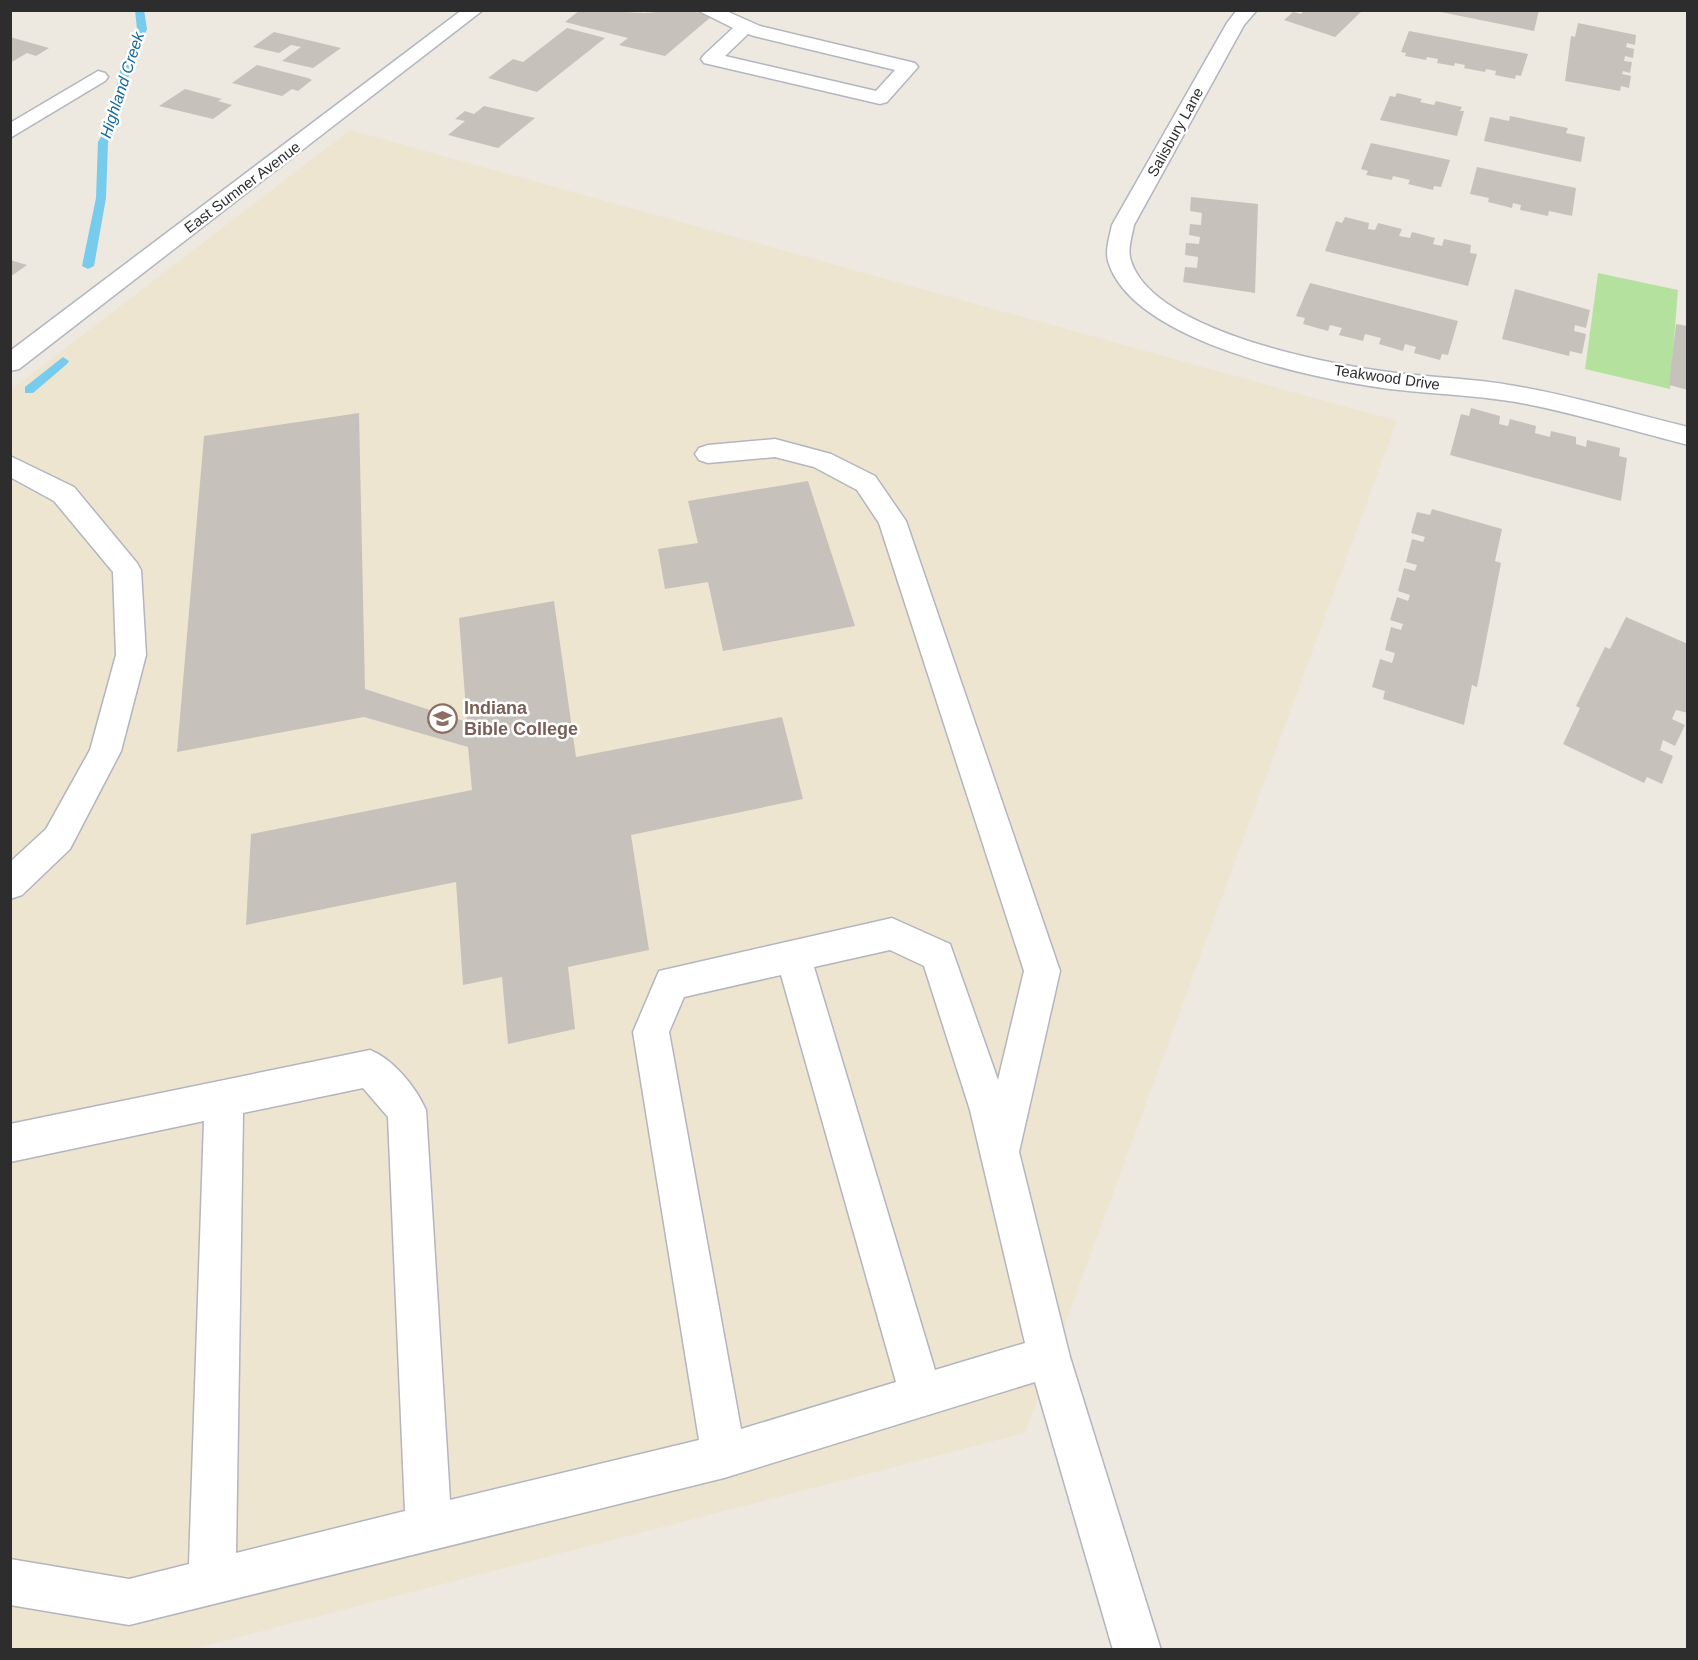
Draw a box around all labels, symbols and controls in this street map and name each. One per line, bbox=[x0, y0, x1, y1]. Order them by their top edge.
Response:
water label: Highland Creek bbox=[97, 29, 147, 140]
street label: Salisbury Lane bbox=[1144, 84, 1206, 180]
street label: East Sumner Avenue bbox=[181, 138, 303, 236]
street label: Teakwood Drive bbox=[1333, 361, 1441, 393]
place label: Indiana Bible College bbox=[464, 698, 578, 739]
school or university icon: Indiana Bible College bbox=[427, 702, 459, 734]

